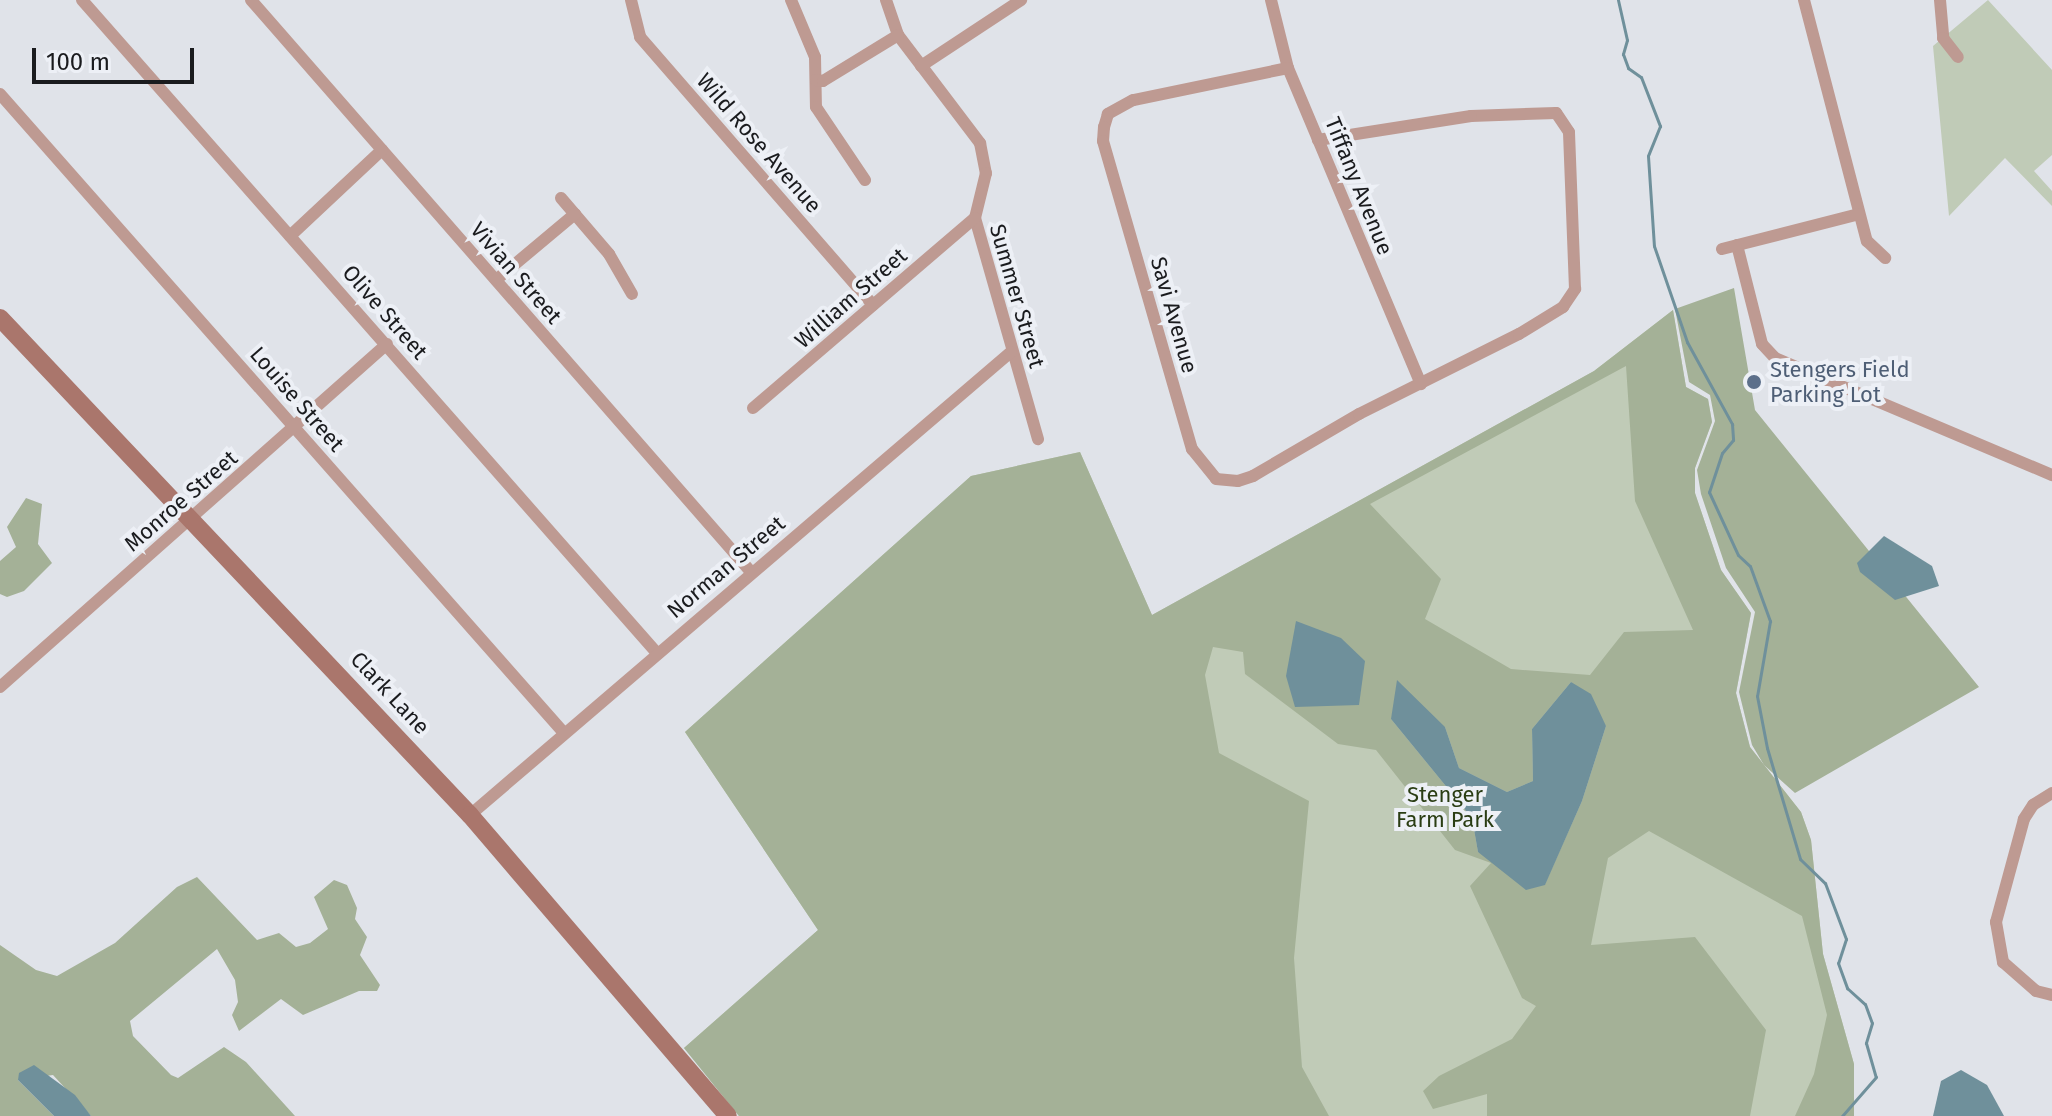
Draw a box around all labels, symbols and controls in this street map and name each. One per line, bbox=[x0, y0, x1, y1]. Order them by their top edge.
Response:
scale bar bbox=[36, 32, 198, 82]
text: 100 m bbox=[46, 48, 110, 76]
street label: Wild Rose Avenue bbox=[691, 68, 827, 218]
street label: Tiffany Avenue bbox=[1319, 113, 1399, 259]
street label: Vivian Street bbox=[465, 217, 567, 329]
street label: Summer Street bbox=[984, 221, 1050, 371]
street label: William Street bbox=[790, 242, 912, 354]
street label: Savi Avenue bbox=[1145, 254, 1203, 376]
street label: Olive Street bbox=[337, 260, 433, 364]
street label: Louise Street bbox=[244, 341, 350, 457]
place label: Stengers Field Parking Lot bbox=[1770, 356, 1910, 408]
marker: Stengers Field Parking Lot bbox=[1745, 373, 1763, 391]
street label: Monroe Street bbox=[119, 445, 243, 557]
street label: Norman Street bbox=[662, 510, 790, 624]
street label: Clark Lane bbox=[345, 646, 435, 740]
park label: Stenger Farm Park bbox=[1396, 781, 1494, 832]

